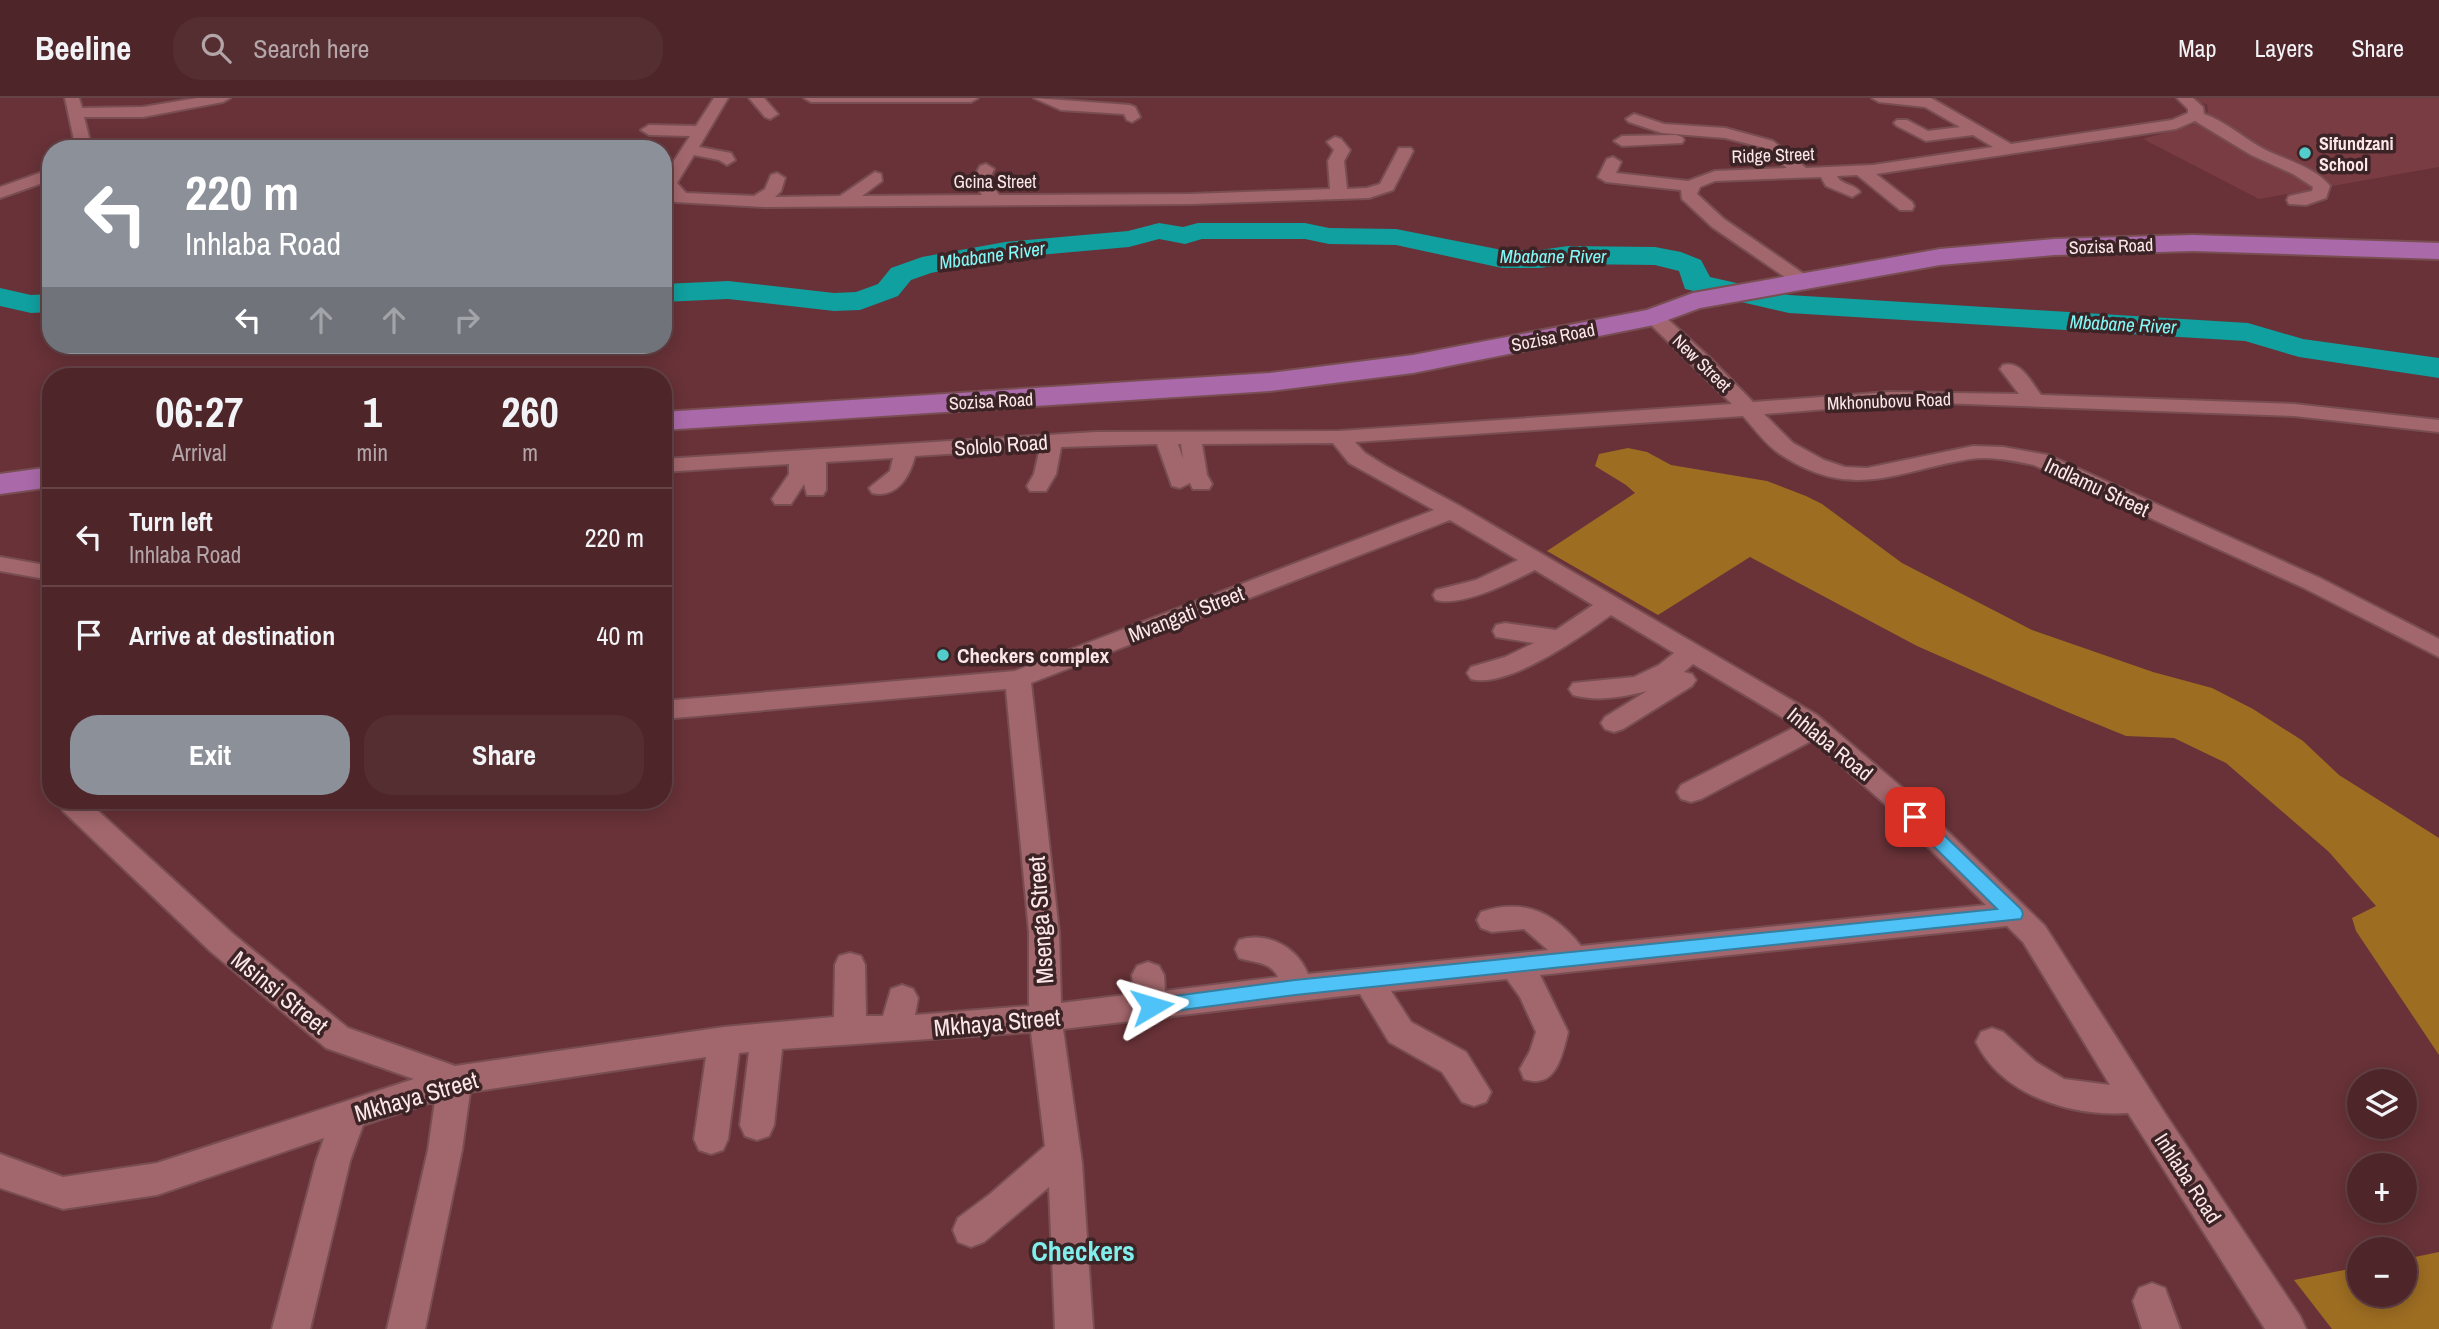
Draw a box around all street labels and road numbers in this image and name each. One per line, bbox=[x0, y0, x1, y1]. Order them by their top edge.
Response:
street label: Ridge Street bbox=[1731, 141, 1815, 169]
street label: Gcina Street bbox=[954, 169, 1036, 194]
street label: Sozisa Road bbox=[2068, 232, 2154, 260]
street label: Sozisa Road bbox=[1509, 317, 1597, 357]
street label: New Street bbox=[1667, 329, 1737, 397]
street label: Sozisa Road bbox=[948, 386, 1034, 416]
street label: Mkhonubovu Road bbox=[1827, 386, 1951, 416]
street label: Sololo Road bbox=[953, 427, 1049, 463]
street label: Indlamu Street bbox=[2040, 450, 2154, 524]
street label: Mvangati Street bbox=[1124, 579, 1248, 649]
street label: Inhlaba Road bbox=[1781, 700, 1879, 788]
street label: Msenga Street bbox=[1020, 855, 1060, 985]
street label: Msinsi Street bbox=[225, 943, 336, 1041]
street label: Mkhaya Street bbox=[932, 1000, 1062, 1043]
street label: Mkhaya Street bbox=[351, 1063, 482, 1129]
street label: Inhlaba Road bbox=[2148, 1127, 2228, 1229]

